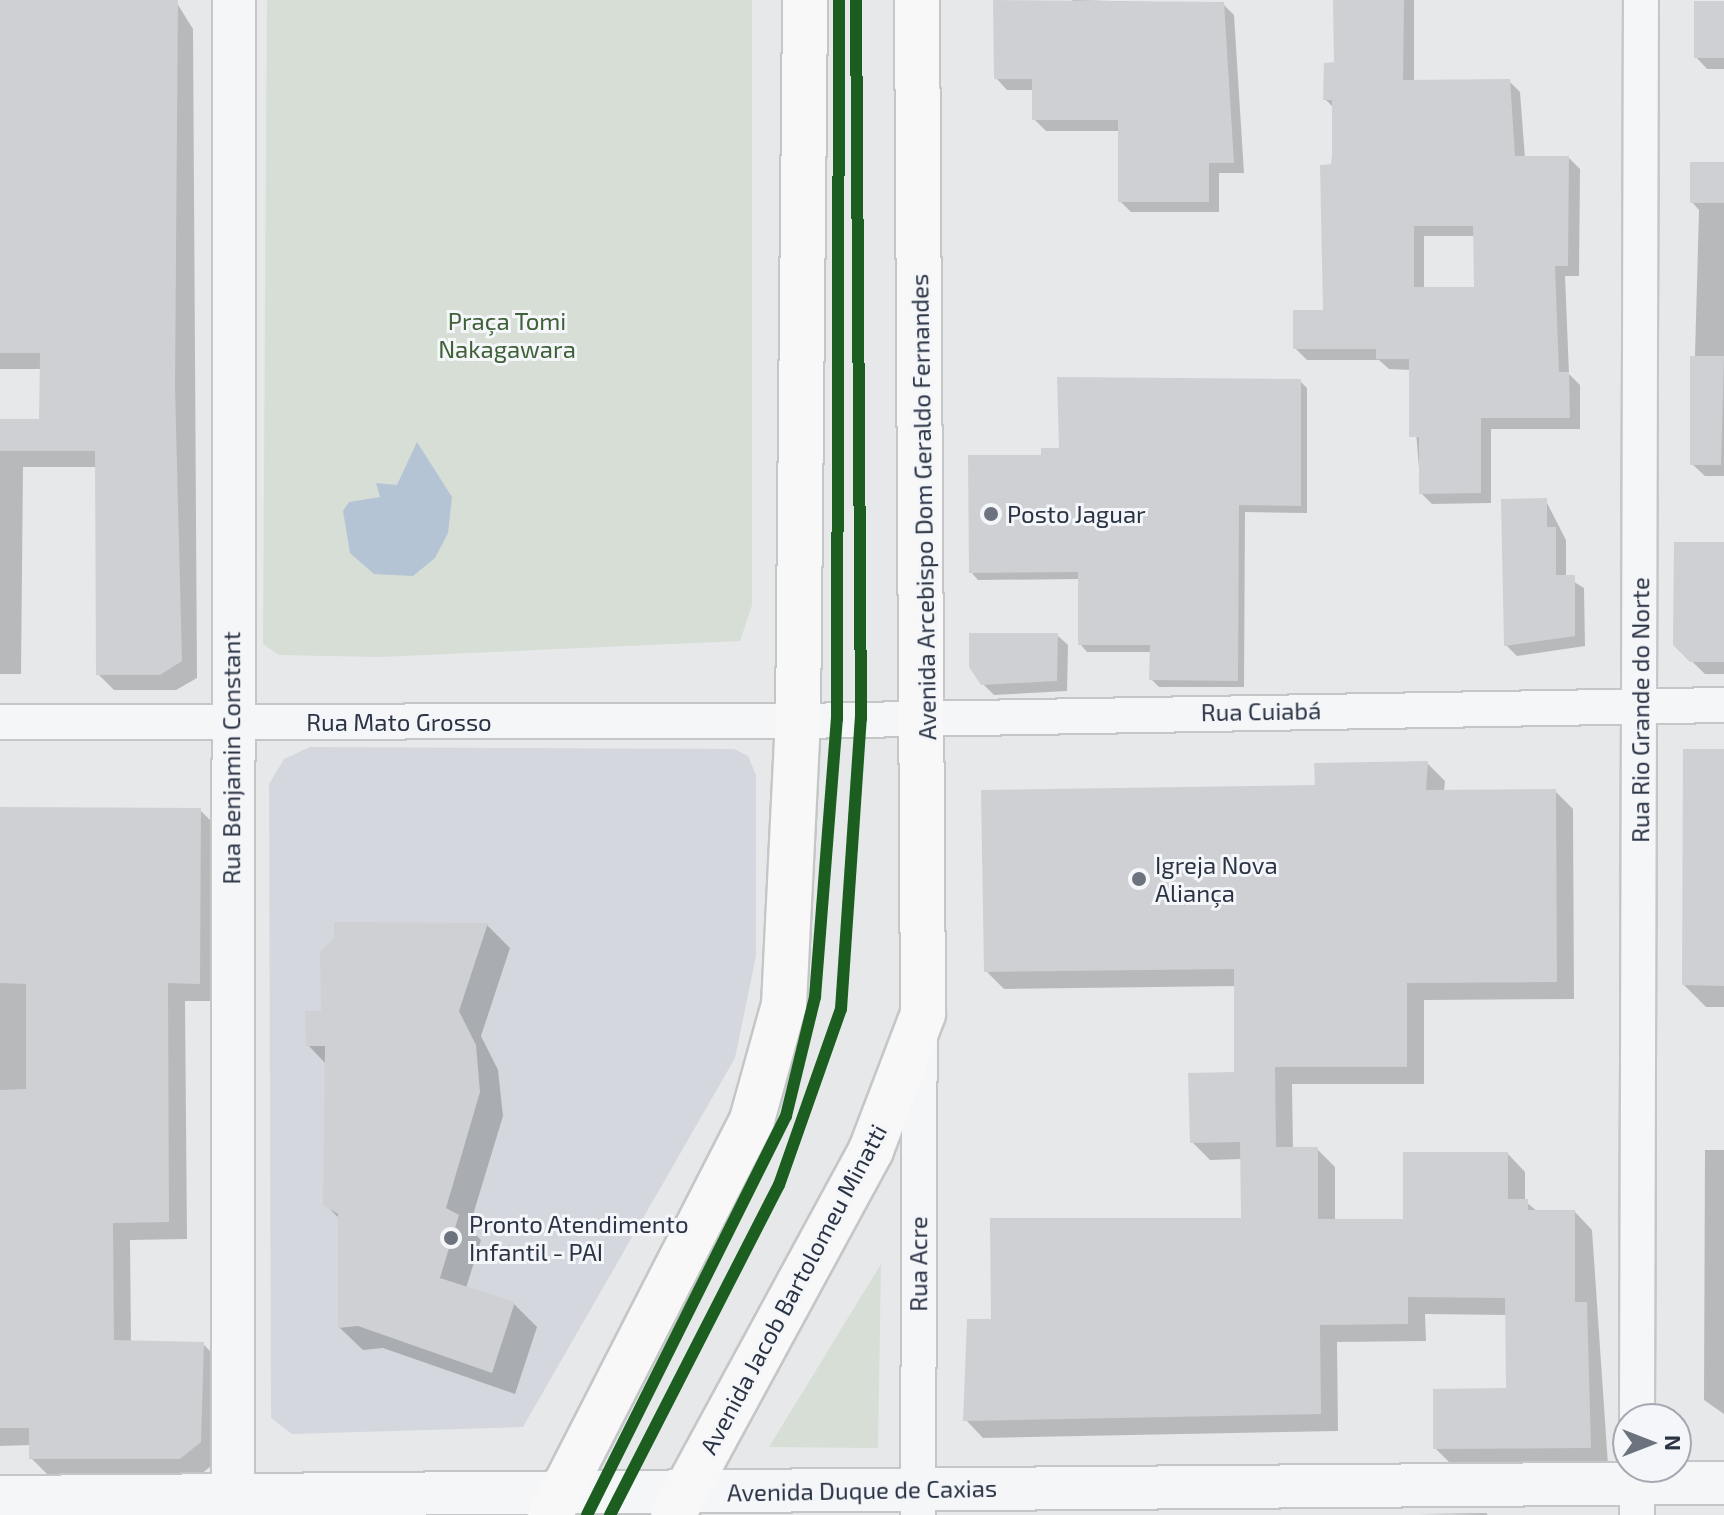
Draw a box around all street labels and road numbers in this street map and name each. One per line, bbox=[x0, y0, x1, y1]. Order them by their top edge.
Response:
street label: Avenida Arcebispo Dom Geraldo Fernandes bbox=[905, 273, 941, 741]
street label: Rua Rio Grande do Norte bbox=[1626, 577, 1654, 843]
street label: Rua Benjamin Constant bbox=[217, 631, 245, 885]
street label: Rua Cuiabá bbox=[1201, 696, 1321, 726]
street label: Rua Mato Grosso bbox=[306, 708, 492, 736]
street label: Avenida Jacob Bartolomeu Minatti bbox=[693, 1119, 893, 1459]
street label: Rua Acre bbox=[904, 1216, 932, 1312]
street label: Avenida Duque de Caxias bbox=[727, 1473, 997, 1507]

